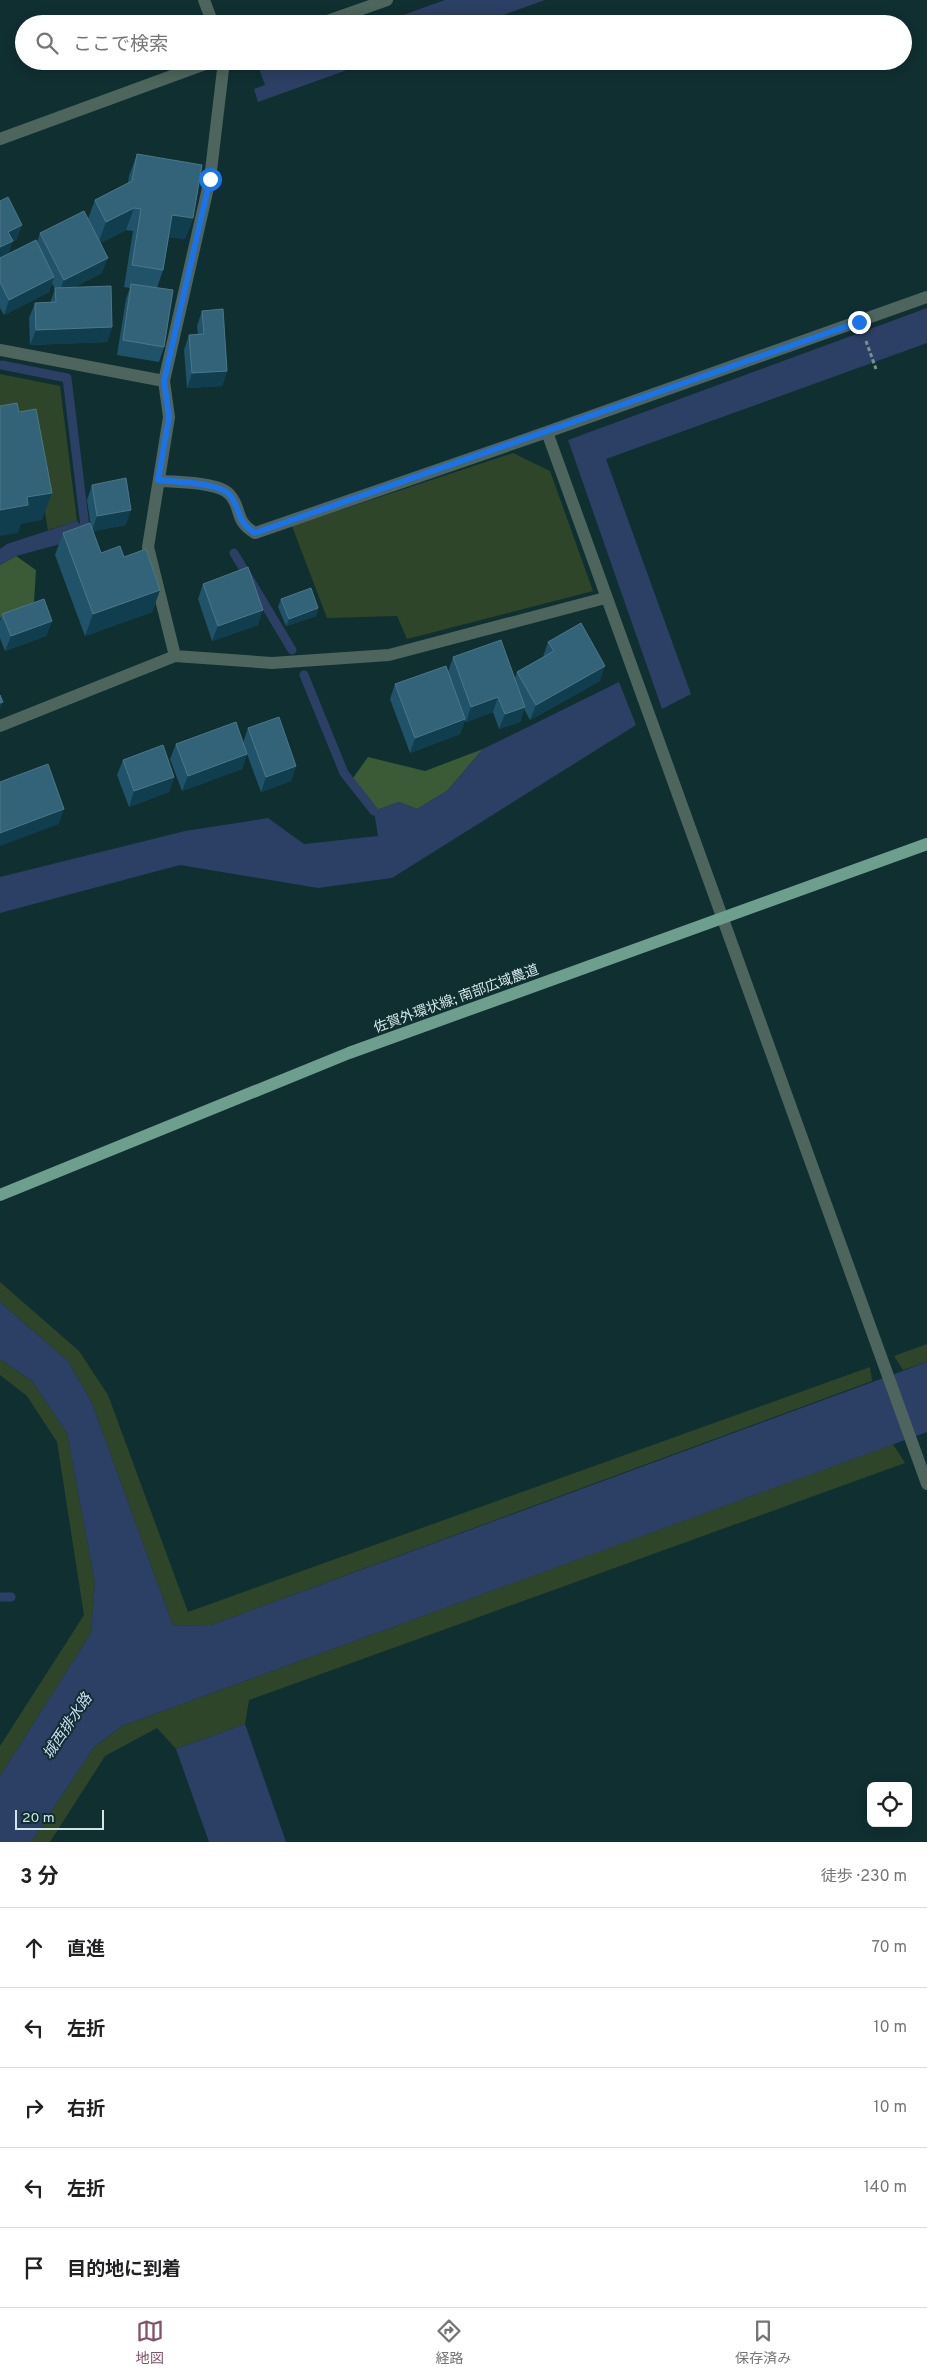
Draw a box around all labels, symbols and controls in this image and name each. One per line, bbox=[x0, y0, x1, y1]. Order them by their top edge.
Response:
search box bbox=[15, 15, 912, 70]
icon: search bbox=[33, 29, 61, 57]
text: ここで検索 bbox=[73, 33, 168, 57]
route start bbox=[199, 168, 222, 191]
route end bbox=[848, 311, 871, 334]
street label: 佐賀外環状線; 南部広域農道 bbox=[371, 961, 541, 1037]
water label: 城西排水路 bbox=[39, 1689, 98, 1763]
map controls bbox=[867, 1782, 912, 1827]
button: locate bbox=[867, 1782, 912, 1827]
scale bar bbox=[15, 1807, 104, 1830]
text: 20 m bbox=[22, 1810, 55, 1827]
text: 3 分 bbox=[20, 1864, 59, 1891]
text: 徒歩 · 230 m bbox=[821, 1867, 907, 1887]
icon: ahead bbox=[20, 1934, 48, 1962]
text: 直進 bbox=[67, 1938, 105, 1962]
text: 70 m bbox=[872, 1938, 907, 1958]
icon: left bbox=[20, 2014, 48, 2042]
text: 左折 bbox=[67, 2018, 105, 2042]
text: 10 m bbox=[873, 2018, 907, 2038]
icon: right bbox=[20, 2094, 48, 2122]
text: 右折 bbox=[67, 2098, 105, 2122]
text: 10 m bbox=[873, 2098, 907, 2118]
icon: left bbox=[20, 2174, 48, 2202]
text: 左折 bbox=[67, 2178, 105, 2202]
text: 140 m bbox=[864, 2178, 907, 2198]
icon: arrive bbox=[20, 2254, 48, 2282]
text: 目的地に到着 bbox=[67, 2258, 181, 2282]
tab: 地図 bbox=[136, 2317, 164, 2368]
tab: 経路 bbox=[435, 2317, 463, 2368]
tab: 保存済み bbox=[735, 2317, 791, 2368]

